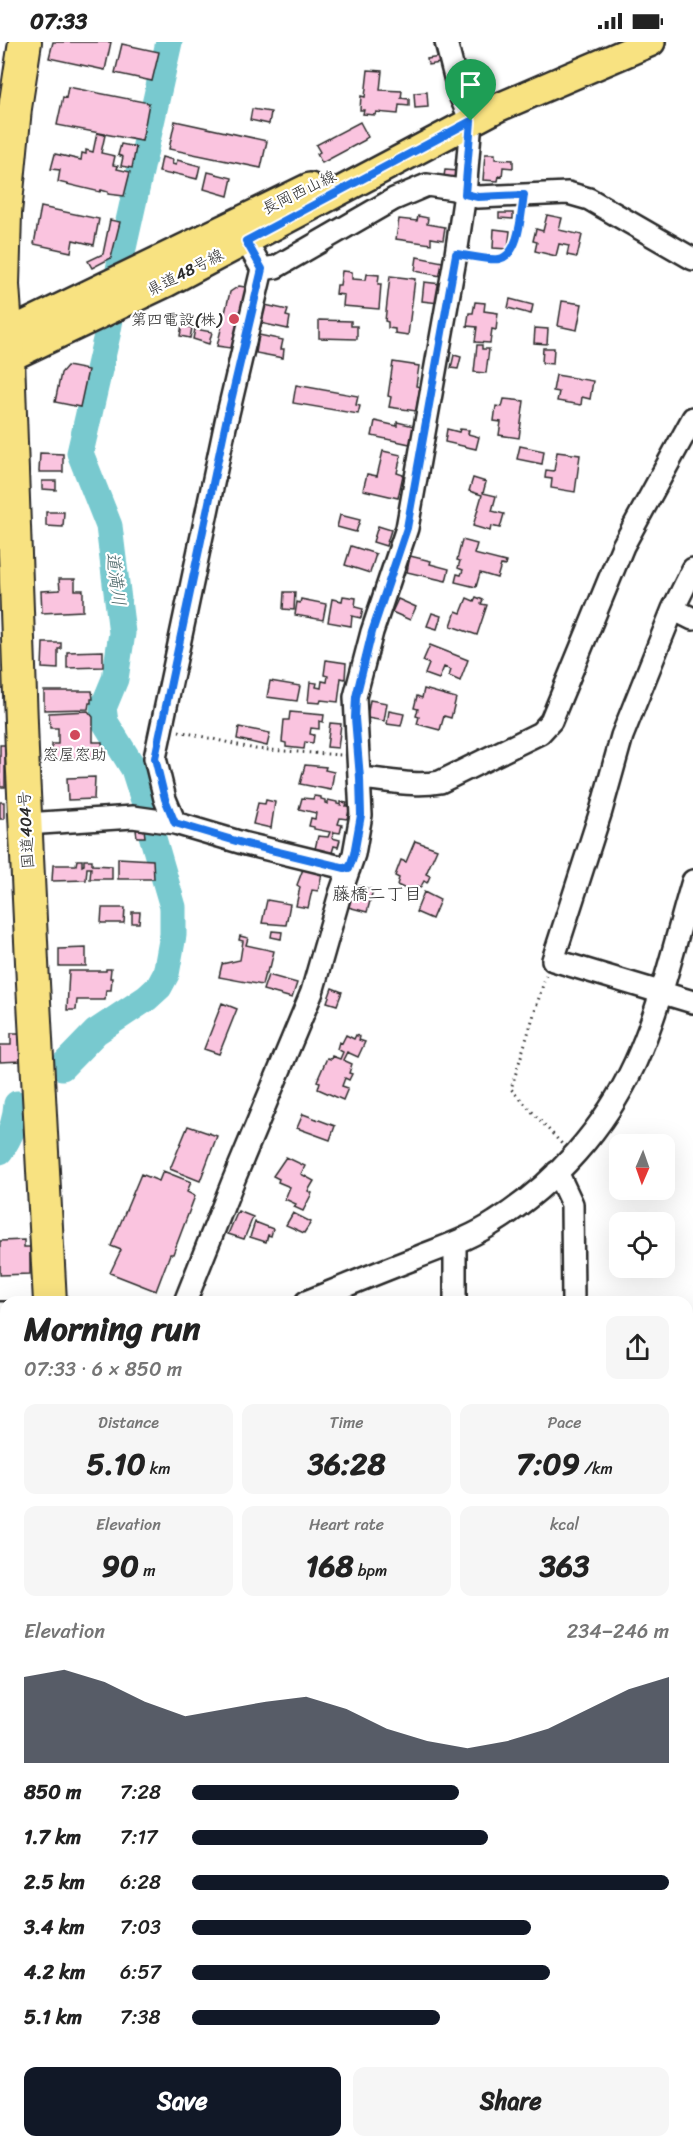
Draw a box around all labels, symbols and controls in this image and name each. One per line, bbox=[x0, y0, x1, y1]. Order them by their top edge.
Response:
text: 07:33 bbox=[30, 2, 87, 41]
pin bbox=[445, 59, 496, 121]
icon: arrive bbox=[454, 68, 487, 101]
street label: 長岡西山線 bbox=[257, 161, 341, 223]
street label: 県道48号線 bbox=[141, 240, 229, 304]
place label: 第四電設(株) bbox=[131, 305, 223, 334]
marker: 第四電設(株) bbox=[227, 312, 241, 326]
water label: 道満川 bbox=[97, 550, 135, 608]
marker: 窓屋窓助 bbox=[68, 728, 82, 742]
place label: 窓屋窓助 bbox=[43, 740, 107, 769]
street label: 国道404号 bbox=[9, 790, 43, 870]
district label: 藤橋二丁目 bbox=[332, 878, 422, 910]
north arrow bbox=[609, 1134, 675, 1200]
map controls bbox=[609, 1134, 675, 1278]
button: locate bbox=[609, 1212, 675, 1278]
text: Morning run bbox=[24, 1300, 200, 1358]
button: share bbox=[606, 1316, 669, 1379]
text: 07:33 · 6 × 850 m bbox=[24, 1352, 182, 1387]
text: Distance bbox=[98, 1408, 159, 1437]
text: Time bbox=[330, 1408, 363, 1437]
text: Pace bbox=[548, 1408, 581, 1437]
text: 5.10 bbox=[86, 1437, 146, 1491]
text: 36:28 bbox=[308, 1437, 385, 1491]
text: 7:09 bbox=[516, 1437, 580, 1491]
text: km bbox=[146, 1454, 171, 1483]
text: /km bbox=[580, 1454, 613, 1483]
text: Elevation bbox=[96, 1510, 161, 1539]
text: Heart rate bbox=[309, 1510, 384, 1539]
text: kcal bbox=[550, 1510, 579, 1539]
text: 90 bbox=[102, 1539, 139, 1593]
text: 168 bbox=[306, 1539, 354, 1593]
text: 363 bbox=[540, 1539, 589, 1593]
text: m bbox=[139, 1556, 155, 1585]
text: bpm bbox=[354, 1556, 387, 1585]
text: Elevation bbox=[24, 1614, 105, 1649]
text: 234–246 m bbox=[567, 1614, 669, 1649]
text: 850 m bbox=[24, 1775, 81, 1810]
text: 7:28 bbox=[120, 1775, 161, 1810]
text: 1.7 km bbox=[24, 1820, 81, 1855]
text: 7:17 bbox=[120, 1820, 157, 1855]
text: 2.5 km bbox=[24, 1865, 85, 1900]
text: 6:28 bbox=[120, 1865, 161, 1900]
text: 3.4 km bbox=[24, 1910, 85, 1945]
text: 7:03 bbox=[120, 1910, 161, 1945]
text: 4.2 km bbox=[24, 1955, 85, 1990]
text: 6:57 bbox=[120, 1955, 161, 1990]
text: 5.1 km bbox=[24, 2000, 82, 2035]
text: 7:38 bbox=[120, 2000, 161, 2035]
button: Save bbox=[24, 2067, 341, 2136]
button: Share bbox=[353, 2067, 669, 2136]

